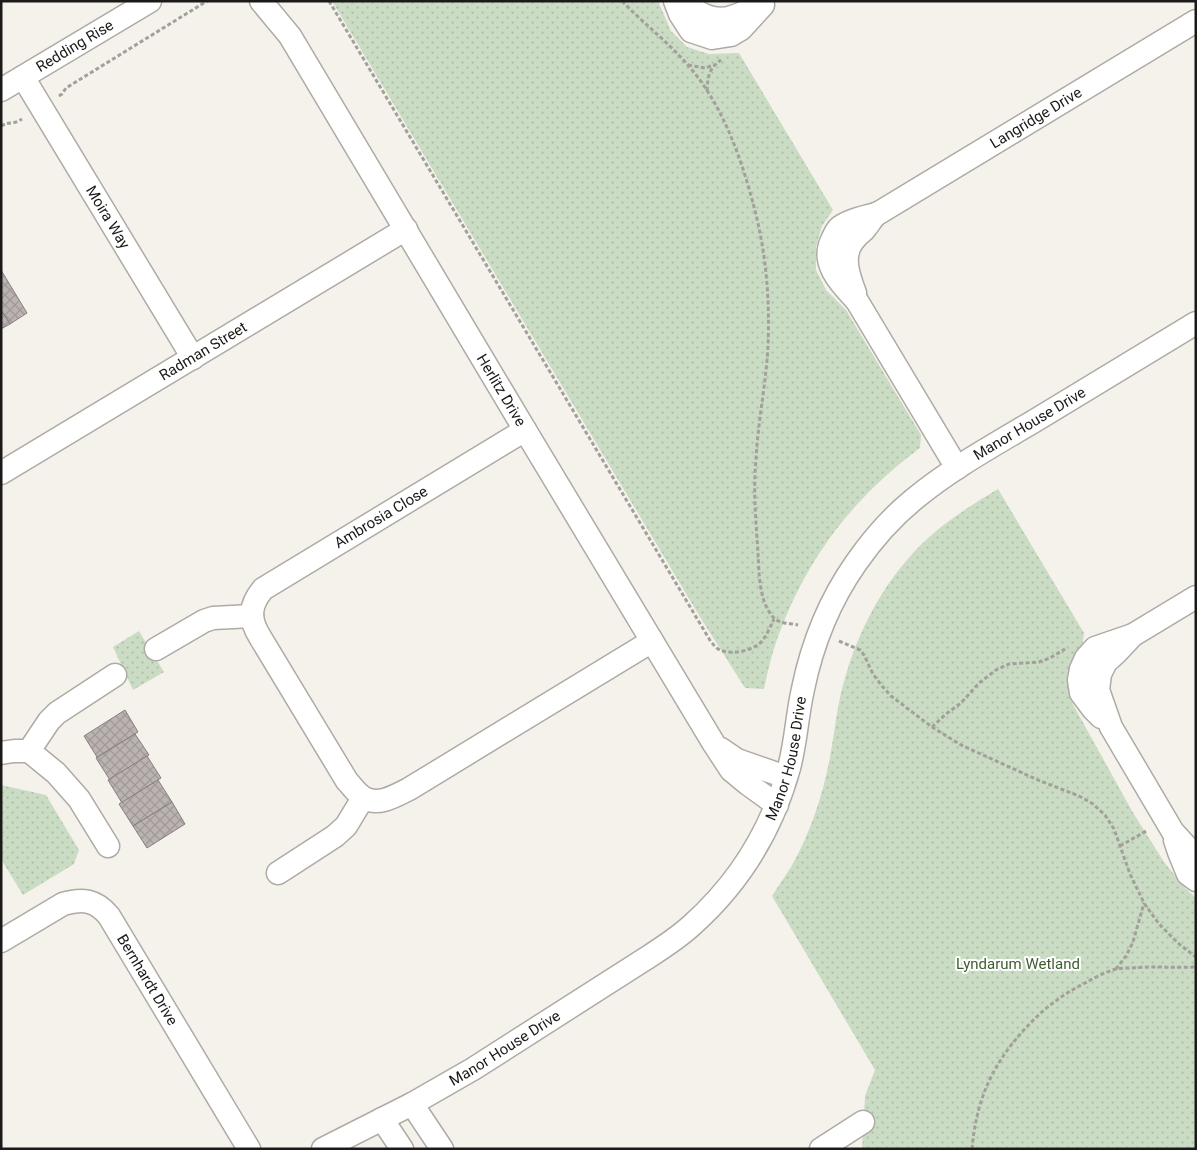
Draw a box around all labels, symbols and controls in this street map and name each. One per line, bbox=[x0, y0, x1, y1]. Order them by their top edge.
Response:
street label: Redding Rise bbox=[33, 16, 117, 76]
street label: Langridge Drive bbox=[987, 83, 1085, 152]
street label: Moira Way bbox=[82, 183, 134, 252]
street label: Radman Street bbox=[156, 318, 250, 384]
street label: Herlitz Drive bbox=[473, 351, 530, 430]
street label: Manor House Drive bbox=[970, 383, 1089, 464]
street label: Ambrosia Close bbox=[331, 482, 431, 552]
street label: Manor House Drive bbox=[762, 695, 810, 823]
street label: Bernhardt Drive bbox=[113, 931, 182, 1029]
park label: Lyndarum Wetland bbox=[956, 955, 1080, 973]
street label: Manor House Drive bbox=[446, 1007, 564, 1090]

